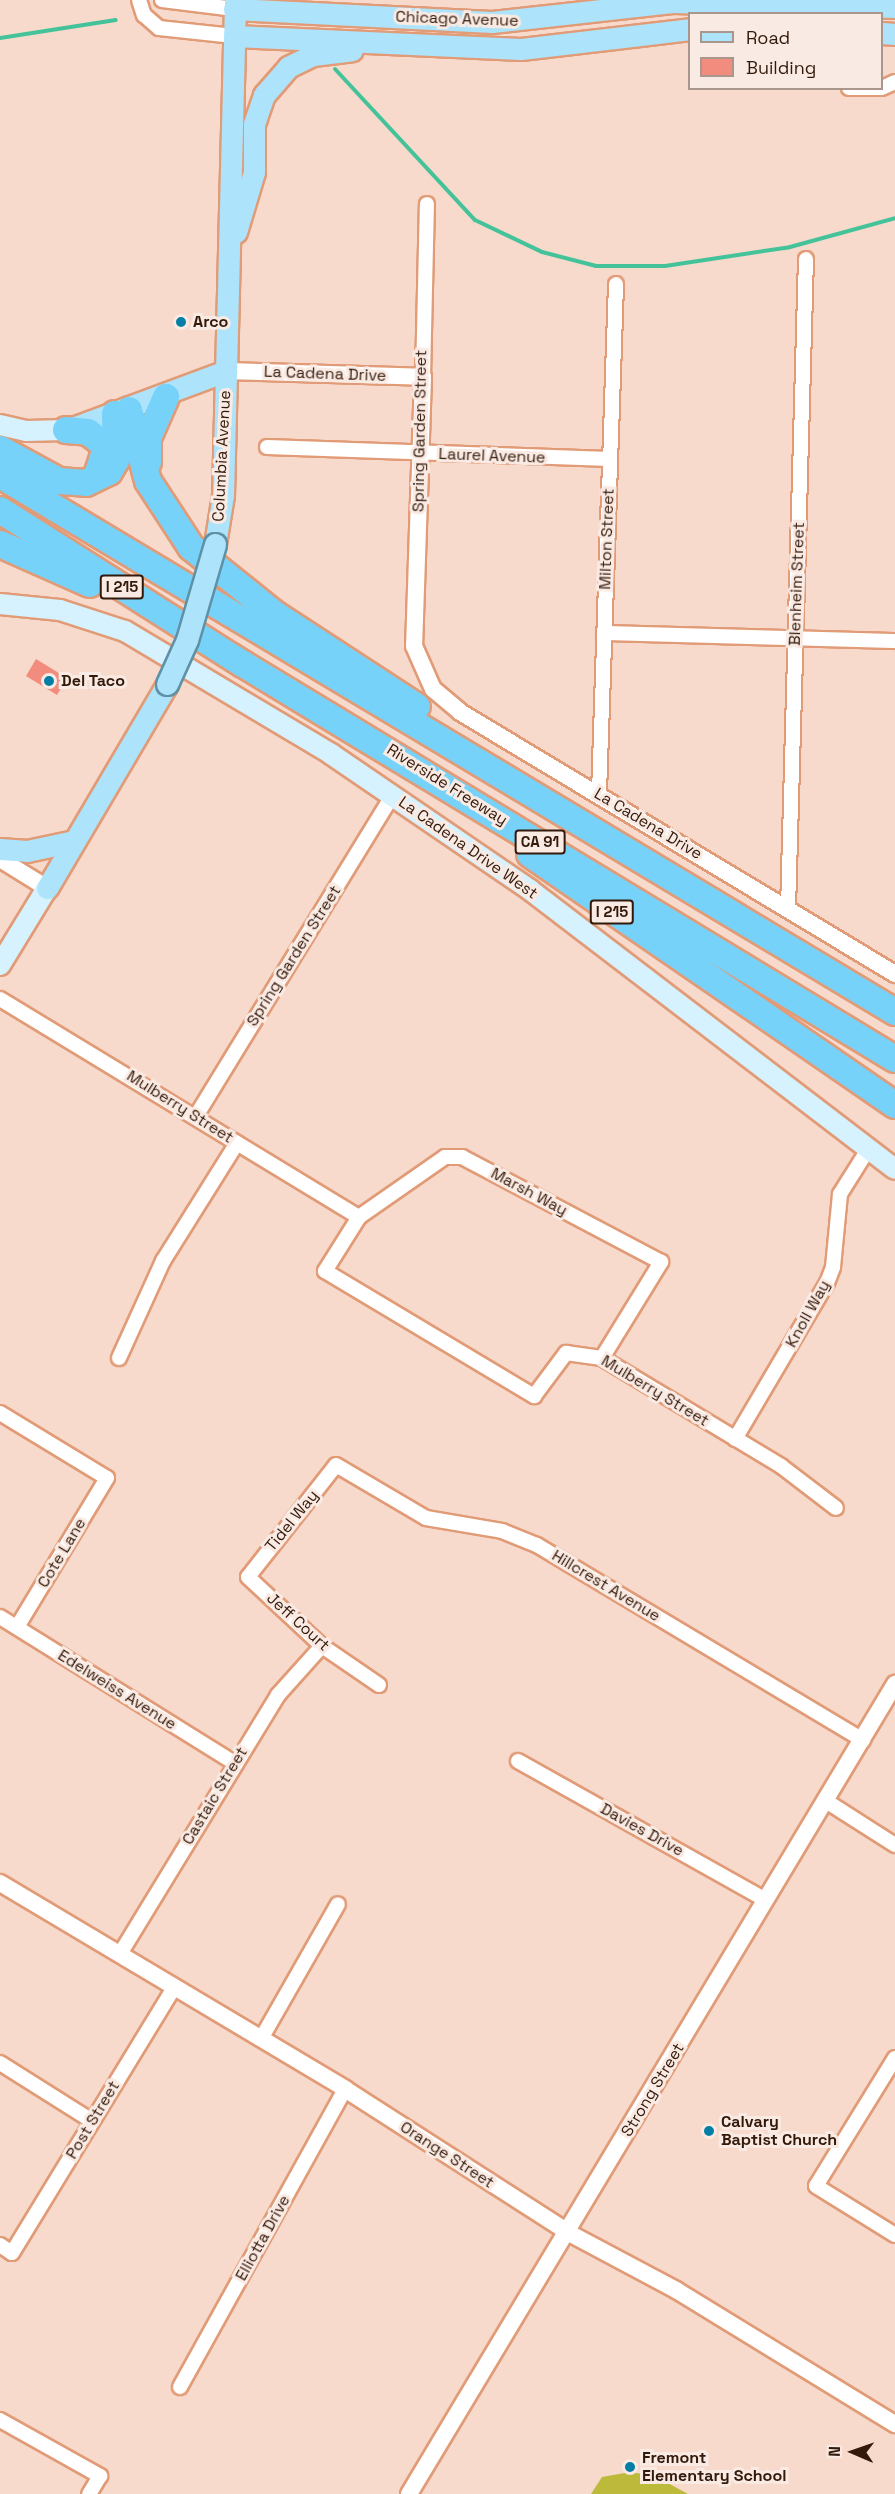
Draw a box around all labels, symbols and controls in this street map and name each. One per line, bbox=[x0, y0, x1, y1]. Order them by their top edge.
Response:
street label: Chicago Avenue bbox=[395, 7, 519, 31]
legend bbox=[688, 12, 883, 90]
text: Road bbox=[746, 26, 790, 49]
text: Building bbox=[746, 56, 816, 79]
place label: Arco bbox=[193, 312, 228, 332]
marker: Arco bbox=[174, 315, 188, 329]
street label: Spring Garden Street bbox=[409, 350, 431, 512]
street label: La Cadena Drive bbox=[263, 362, 387, 386]
street label: Columbia Avenue bbox=[209, 390, 235, 522]
street label: Laurel Avenue bbox=[438, 445, 546, 467]
street label: Milton Street bbox=[596, 488, 618, 590]
street label: Blenheim Street bbox=[785, 522, 809, 646]
road number: I 215 bbox=[100, 575, 144, 599]
place label: Del Taco bbox=[61, 671, 125, 691]
marker: Del Taco bbox=[42, 674, 56, 688]
street label: Riverside Freeway bbox=[383, 740, 511, 830]
street label: La Cadena Drive bbox=[591, 784, 705, 864]
street label: La Cadena Drive West bbox=[395, 793, 541, 903]
road number: CA 91 bbox=[514, 830, 566, 854]
street label: Spring Garden Street bbox=[243, 882, 345, 1030]
road number: I 215 bbox=[590, 900, 634, 924]
street label: Mulberry Street bbox=[123, 1066, 237, 1148]
street label: Marsh Way bbox=[487, 1164, 571, 1220]
street label: Knoll Way bbox=[782, 1277, 834, 1351]
street label: Mulberry Street bbox=[598, 1351, 712, 1431]
street label: Tidel Way bbox=[261, 1486, 323, 1556]
street label: Cote Lane bbox=[34, 1515, 90, 1591]
street label: Hillcrest Avenue bbox=[548, 1546, 664, 1626]
street label: Jeff Court bbox=[263, 1589, 333, 1655]
street label: Edelweiss Avenue bbox=[54, 1646, 180, 1734]
street label: Castaic Street bbox=[178, 1744, 252, 1848]
street label: Davies Drive bbox=[597, 1799, 687, 1861]
street label: Strong Street bbox=[618, 2040, 688, 2140]
street label: Post Street bbox=[62, 2077, 124, 2163]
place label: Calvary Baptist Church bbox=[721, 2112, 837, 2150]
street label: Orange Street bbox=[396, 2117, 498, 2193]
marker: Calvary Baptist Church bbox=[702, 2124, 716, 2138]
street label: Elliotta Drive bbox=[232, 2192, 294, 2284]
north arrow bbox=[823, 2422, 883, 2482]
text: N bbox=[824, 2446, 845, 2457]
place label: Fremont Elementary School bbox=[642, 2448, 786, 2486]
marker: Fremont Elementary School bbox=[623, 2460, 637, 2474]

